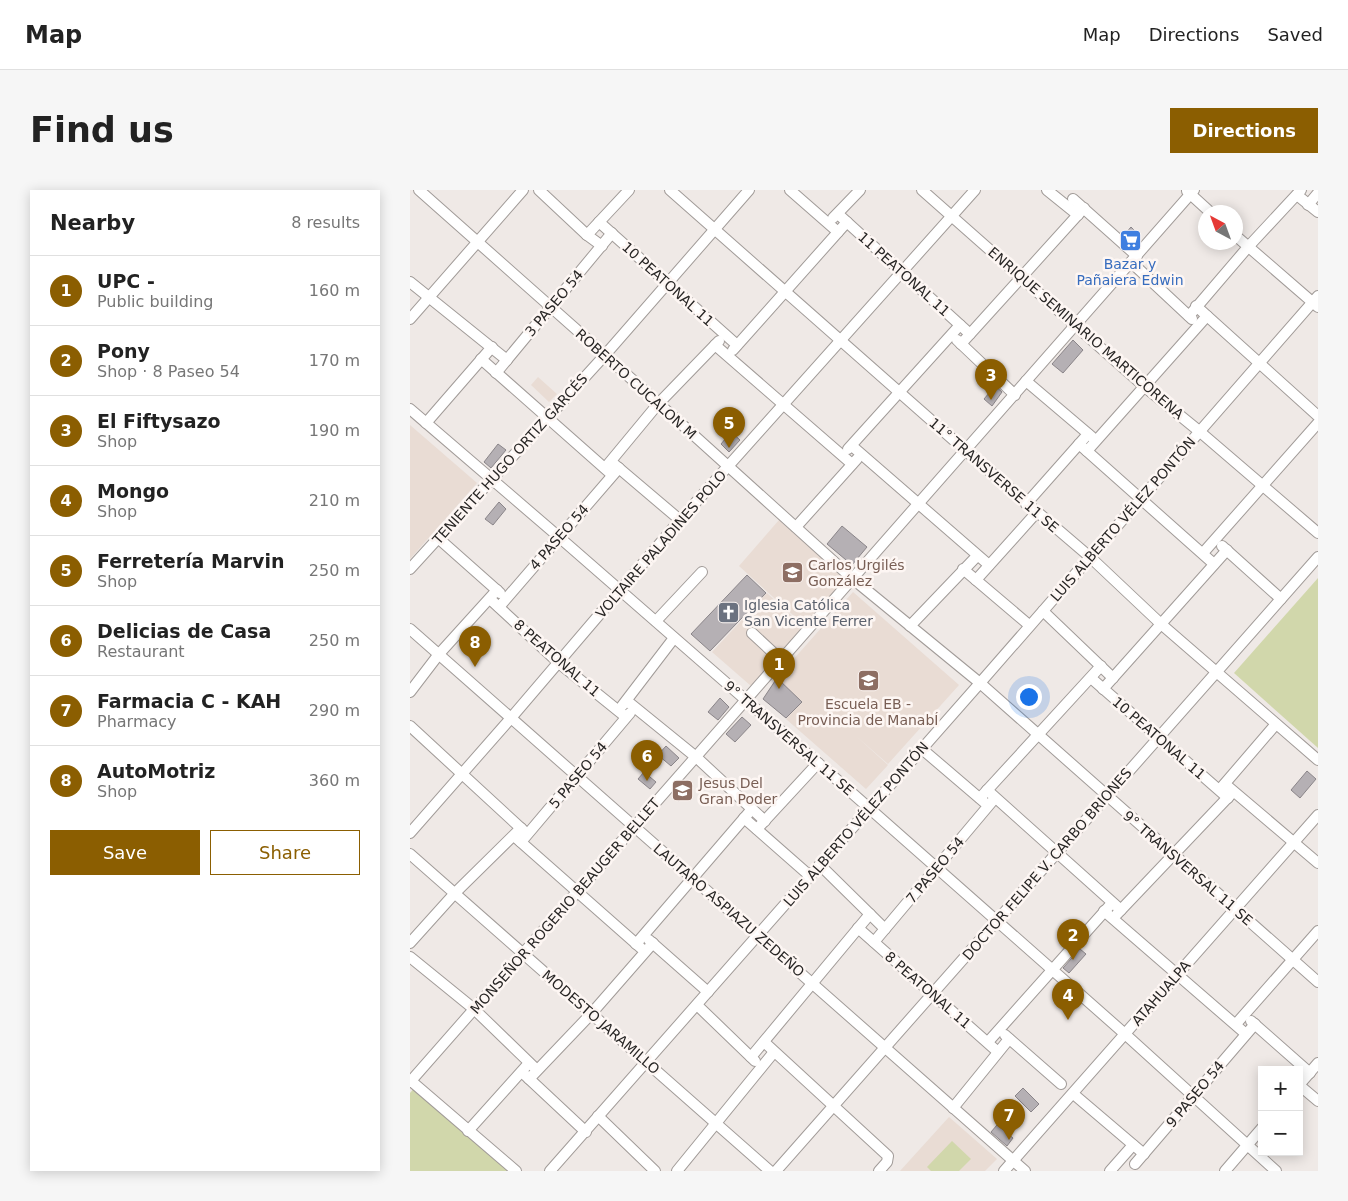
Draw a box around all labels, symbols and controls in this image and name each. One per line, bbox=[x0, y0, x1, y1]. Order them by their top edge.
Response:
text: Map bbox=[25, 21, 82, 49]
text: Map bbox=[1083, 24, 1121, 45]
text: Directions bbox=[1149, 24, 1239, 45]
text: Saved bbox=[1267, 24, 1323, 45]
button: Directions bbox=[1170, 108, 1318, 153]
text: Find us bbox=[30, 110, 174, 150]
north arrow bbox=[1198, 205, 1243, 250]
text: Nearby bbox=[50, 211, 135, 235]
text: 8 results bbox=[291, 213, 360, 232]
street label: 11 PEATONAL 11 bbox=[855, 229, 953, 319]
supermarket icon: Bazar y Pañaiera Edwin bbox=[1118, 229, 1142, 253]
street label: 10 PEATONAL 11 bbox=[619, 239, 717, 329]
street label: ENRIQUE SEMINARIO MARTICORENA bbox=[985, 244, 1187, 422]
place label: Bazar y Pañaiera Edwin bbox=[1076, 256, 1184, 288]
street label: 3 PASEO 54 bbox=[522, 267, 586, 339]
text: UPC - bbox=[97, 270, 155, 292]
text: 1 bbox=[60, 281, 72, 300]
text: 160 m bbox=[309, 281, 360, 300]
text: Public building bbox=[97, 292, 214, 311]
street label: ROBERTO CUCALON M bbox=[572, 326, 700, 442]
text: Pony bbox=[97, 340, 150, 362]
text: 2 bbox=[60, 351, 72, 370]
text: 170 m bbox=[309, 351, 360, 370]
pin: 3 bbox=[975, 359, 1007, 400]
text: Shop · 8 Paseo 54 bbox=[97, 362, 240, 381]
street label: TENIENTE HUGO ORTIZ GARCÉS bbox=[429, 370, 591, 548]
pin: 5 bbox=[713, 407, 745, 448]
text: El Fiftysazo bbox=[97, 410, 221, 432]
street label: 11° TRANSVERSE 11 SE bbox=[926, 414, 1062, 536]
text: 3 bbox=[60, 421, 72, 440]
text: 190 m bbox=[309, 421, 360, 440]
text: Shop bbox=[97, 432, 137, 451]
street label: LUIS ALBERTO VÉLEZ PONTÓN bbox=[1047, 433, 1199, 604]
street label: VOLTAIRE PALADINES POLO bbox=[592, 467, 730, 621]
text: Mongo bbox=[97, 480, 169, 502]
text: 4 bbox=[60, 491, 72, 510]
text: 210 m bbox=[309, 491, 360, 510]
street label: 4 PASEO 54 bbox=[526, 501, 592, 573]
text: Shop bbox=[97, 502, 137, 521]
text: Ferretería Marvin bbox=[97, 550, 285, 572]
place label: Carlos Urgilés González bbox=[808, 557, 905, 589]
text: 5 bbox=[60, 561, 72, 580]
text: 250 m bbox=[309, 561, 360, 580]
school or university icon: Carlos Urgilés González bbox=[780, 561, 804, 585]
text: Shop bbox=[97, 572, 137, 591]
place label: Iglesia Católica San Vicente Ferrer bbox=[744, 597, 873, 629]
church icon: Iglesia Católica San Vicente Ferrer bbox=[716, 601, 740, 625]
street label: 8 PEATONAL 11 bbox=[511, 616, 603, 700]
text: Delicias de Casa bbox=[97, 620, 271, 642]
pin: 8 bbox=[459, 626, 491, 667]
text: 6 bbox=[60, 631, 72, 650]
text: 250 m bbox=[309, 631, 360, 650]
text: Restaurant bbox=[97, 642, 185, 661]
pin: 1 bbox=[763, 648, 795, 689]
school or university icon: Escuela EB - Provincia de ManabÍ bbox=[856, 669, 880, 693]
street label: 9° TRANSVERSAL 11 SE bbox=[721, 677, 857, 799]
your location bbox=[1016, 684, 1042, 710]
text: Farmacia C - KAH bbox=[97, 690, 281, 712]
street label: 10 PEATONAL 11 bbox=[1109, 693, 1209, 783]
place label: Escuela EB - Provincia de ManabÍ bbox=[798, 696, 938, 728]
text: 7 bbox=[60, 701, 72, 720]
text: 290 m bbox=[309, 701, 360, 720]
text: Pharmacy bbox=[97, 712, 177, 731]
street label: LUIS ALBERTO VÉLEZ PONTÓN bbox=[780, 738, 932, 909]
street label: 5 PASEO 54 bbox=[546, 739, 610, 811]
pin: 6 bbox=[631, 740, 663, 781]
text: AutoMotriz bbox=[97, 760, 215, 782]
street label: DOCTOR FELIPE V. CARBO BRIONES bbox=[959, 765, 1135, 963]
text: 8 bbox=[60, 771, 72, 790]
text: 360 m bbox=[309, 771, 360, 790]
place label: Jesus Del Gran Poder bbox=[698, 775, 778, 807]
school or university icon: Jesus Del Gran Poder bbox=[671, 779, 695, 803]
text: Shop bbox=[97, 782, 137, 801]
street label: MONSEÑOR ROGERIO BEAUGER BELLET bbox=[467, 795, 663, 1017]
street label: 9° TRANSVERSAL 11 SE bbox=[1120, 807, 1256, 929]
button: Save bbox=[50, 830, 200, 875]
button: Share bbox=[210, 830, 360, 875]
street label: 7 PASEO 54 bbox=[903, 834, 967, 906]
street label: LAUTARO ASPIAZU ZEDEÑO bbox=[650, 840, 808, 980]
pin: 2 bbox=[1057, 919, 1089, 960]
street label: 8 PEATONAL 11 bbox=[882, 948, 974, 1032]
street label: ATAHUALPA bbox=[1128, 957, 1194, 1029]
street label: MODESTO JARAMILLO bbox=[539, 967, 663, 1077]
pin: 4 bbox=[1052, 979, 1084, 1020]
street label: 9 PASEO 54 bbox=[1163, 1058, 1227, 1130]
map controls bbox=[1258, 1066, 1303, 1156]
button: + bbox=[1258, 1066, 1303, 1111]
pin: 7 bbox=[993, 1099, 1025, 1140]
button: − bbox=[1258, 1111, 1303, 1156]

